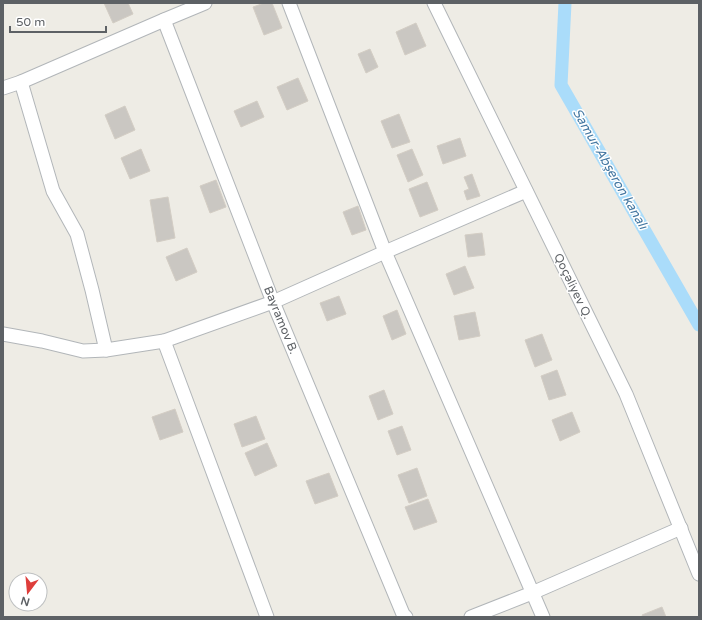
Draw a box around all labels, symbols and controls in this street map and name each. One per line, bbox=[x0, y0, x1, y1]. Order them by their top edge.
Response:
scale bar bbox=[10, 8, 106, 34]
text: 50 m bbox=[16, 15, 45, 29]
water label: Samur-Abşeron kanalı bbox=[569, 106, 651, 233]
street label: Qoçəliyev Q. bbox=[551, 251, 595, 321]
street label: Bayramov B. bbox=[261, 284, 301, 356]
north arrow bbox=[8, 572, 48, 612]
text: N bbox=[19, 594, 31, 609]

